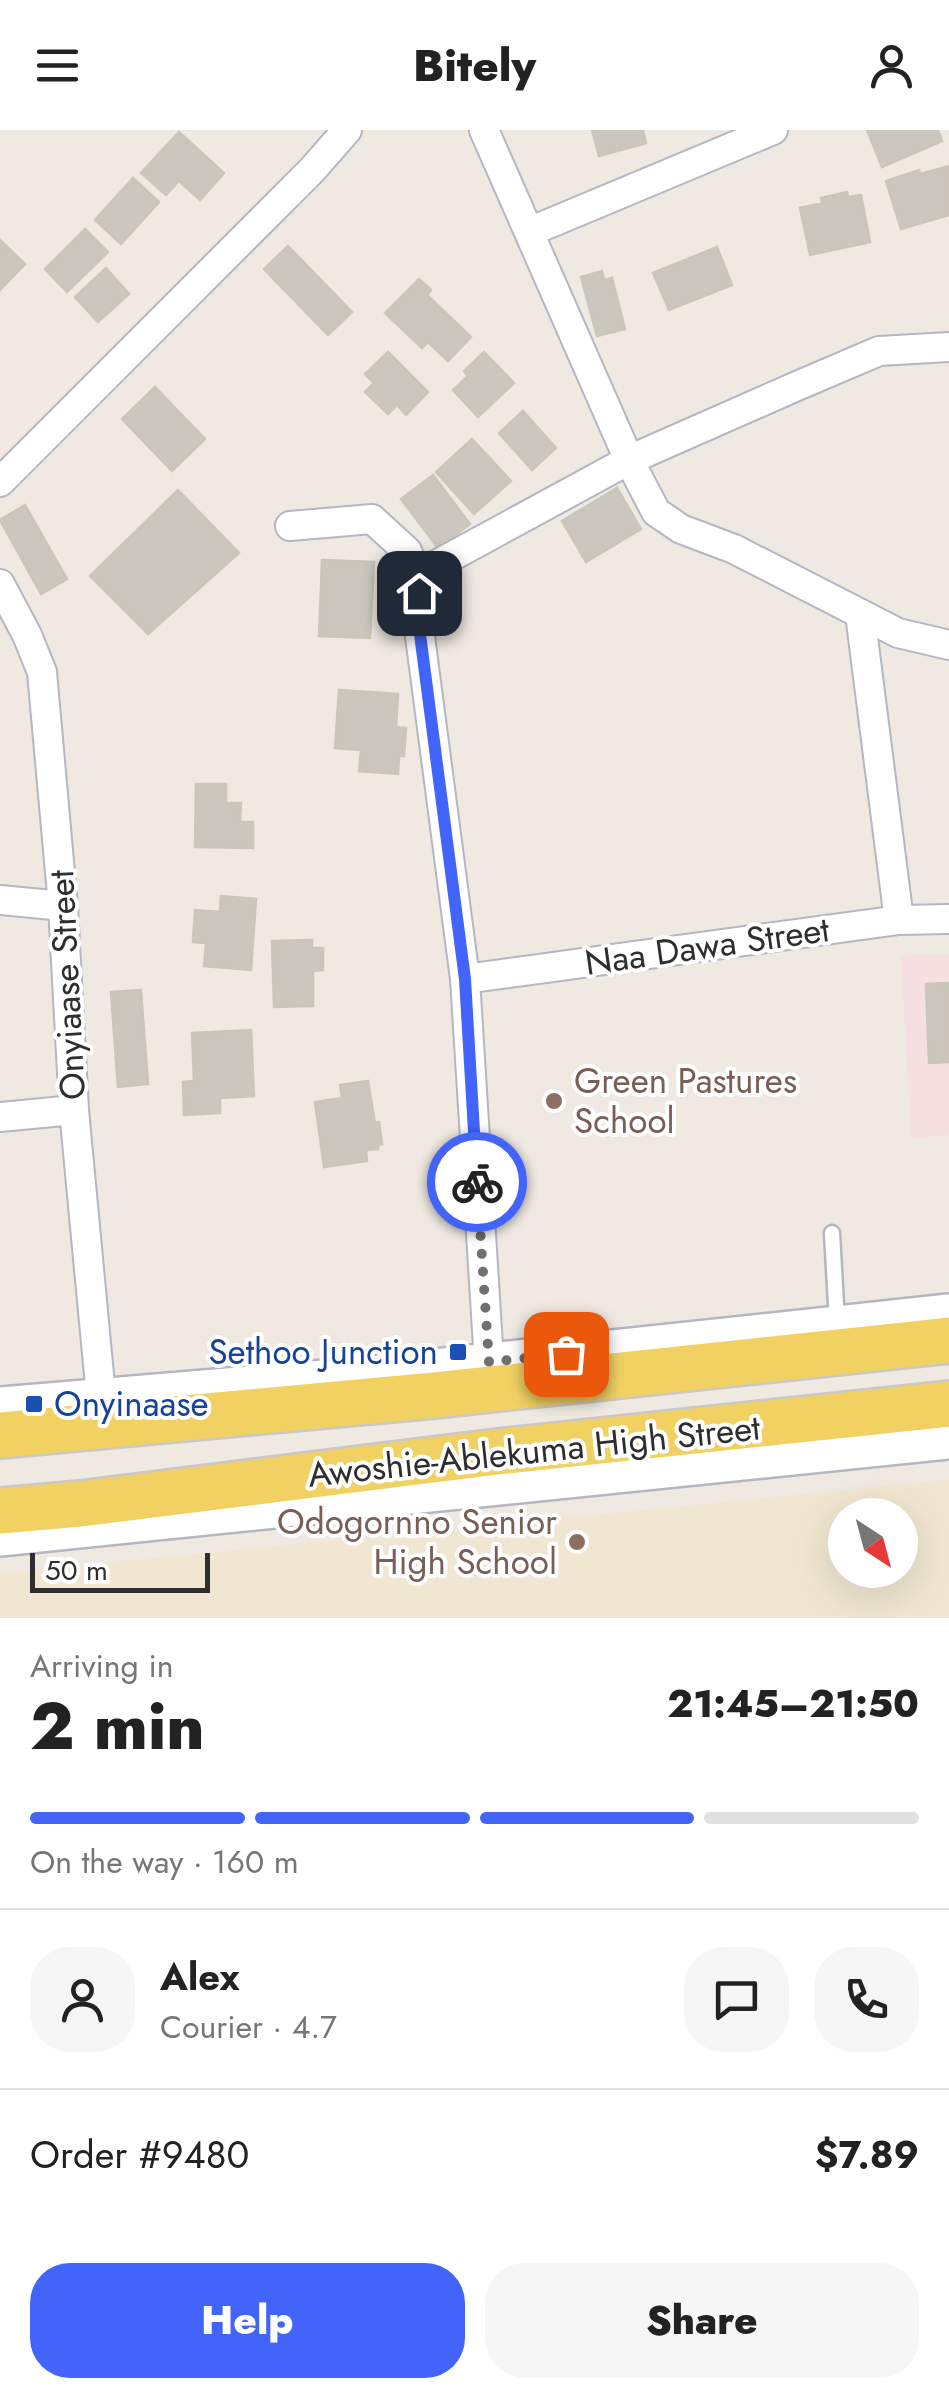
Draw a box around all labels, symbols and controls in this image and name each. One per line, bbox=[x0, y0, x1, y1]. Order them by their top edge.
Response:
text: Bitely bbox=[413, 33, 536, 98]
icon: menu bbox=[30, 38, 85, 93]
icon: person bbox=[864, 38, 919, 93]
pin bbox=[377, 551, 462, 636]
icon: home bbox=[392, 566, 447, 621]
street label: Onyiaase Street bbox=[36, 868, 98, 1101]
street label: Naa Dawa Street bbox=[582, 904, 833, 988]
place label: Green Pastures School bbox=[574, 1056, 797, 1146]
marker: Green Pastures School bbox=[543, 1090, 565, 1112]
courier bbox=[427, 1132, 527, 1232]
icon: bike bbox=[450, 1155, 505, 1210]
pin bbox=[524, 1312, 609, 1397]
place label: Sethoo Junction bbox=[208, 1327, 438, 1377]
icon: bag bbox=[539, 1327, 594, 1382]
marker: Sethoo Junction bbox=[447, 1341, 469, 1363]
place label: Onyinaase bbox=[54, 1379, 209, 1429]
marker: Onyinaase bbox=[23, 1393, 45, 1415]
street label: Awoshie-Ablekuma High Street bbox=[305, 1402, 763, 1500]
place label: Odogornno Senior High School bbox=[277, 1497, 557, 1587]
north arrow bbox=[828, 1498, 918, 1588]
map controls bbox=[828, 1498, 918, 1588]
marker: Odogornno Senior High School bbox=[566, 1531, 588, 1553]
scale bar bbox=[30, 1548, 210, 1592]
text: 50 m bbox=[45, 1550, 108, 1591]
text: Arriving in bbox=[30, 1643, 174, 1689]
text: 21:45–21:50 bbox=[667, 1676, 919, 1731]
text: 2 min bbox=[30, 1679, 205, 1773]
text: On the way · 160 m bbox=[30, 1839, 299, 1885]
button: person bbox=[30, 1947, 135, 2052]
button: chat bbox=[684, 1947, 789, 2052]
button: phone bbox=[814, 1947, 919, 2052]
text: Alex bbox=[160, 1949, 240, 2004]
text: Courier · 4.7 bbox=[160, 2004, 337, 2050]
text: Order #9480 bbox=[30, 2127, 249, 2182]
text: $7.89 bbox=[815, 2127, 919, 2182]
button: Help bbox=[30, 2263, 465, 2378]
button: Share bbox=[485, 2263, 919, 2378]

